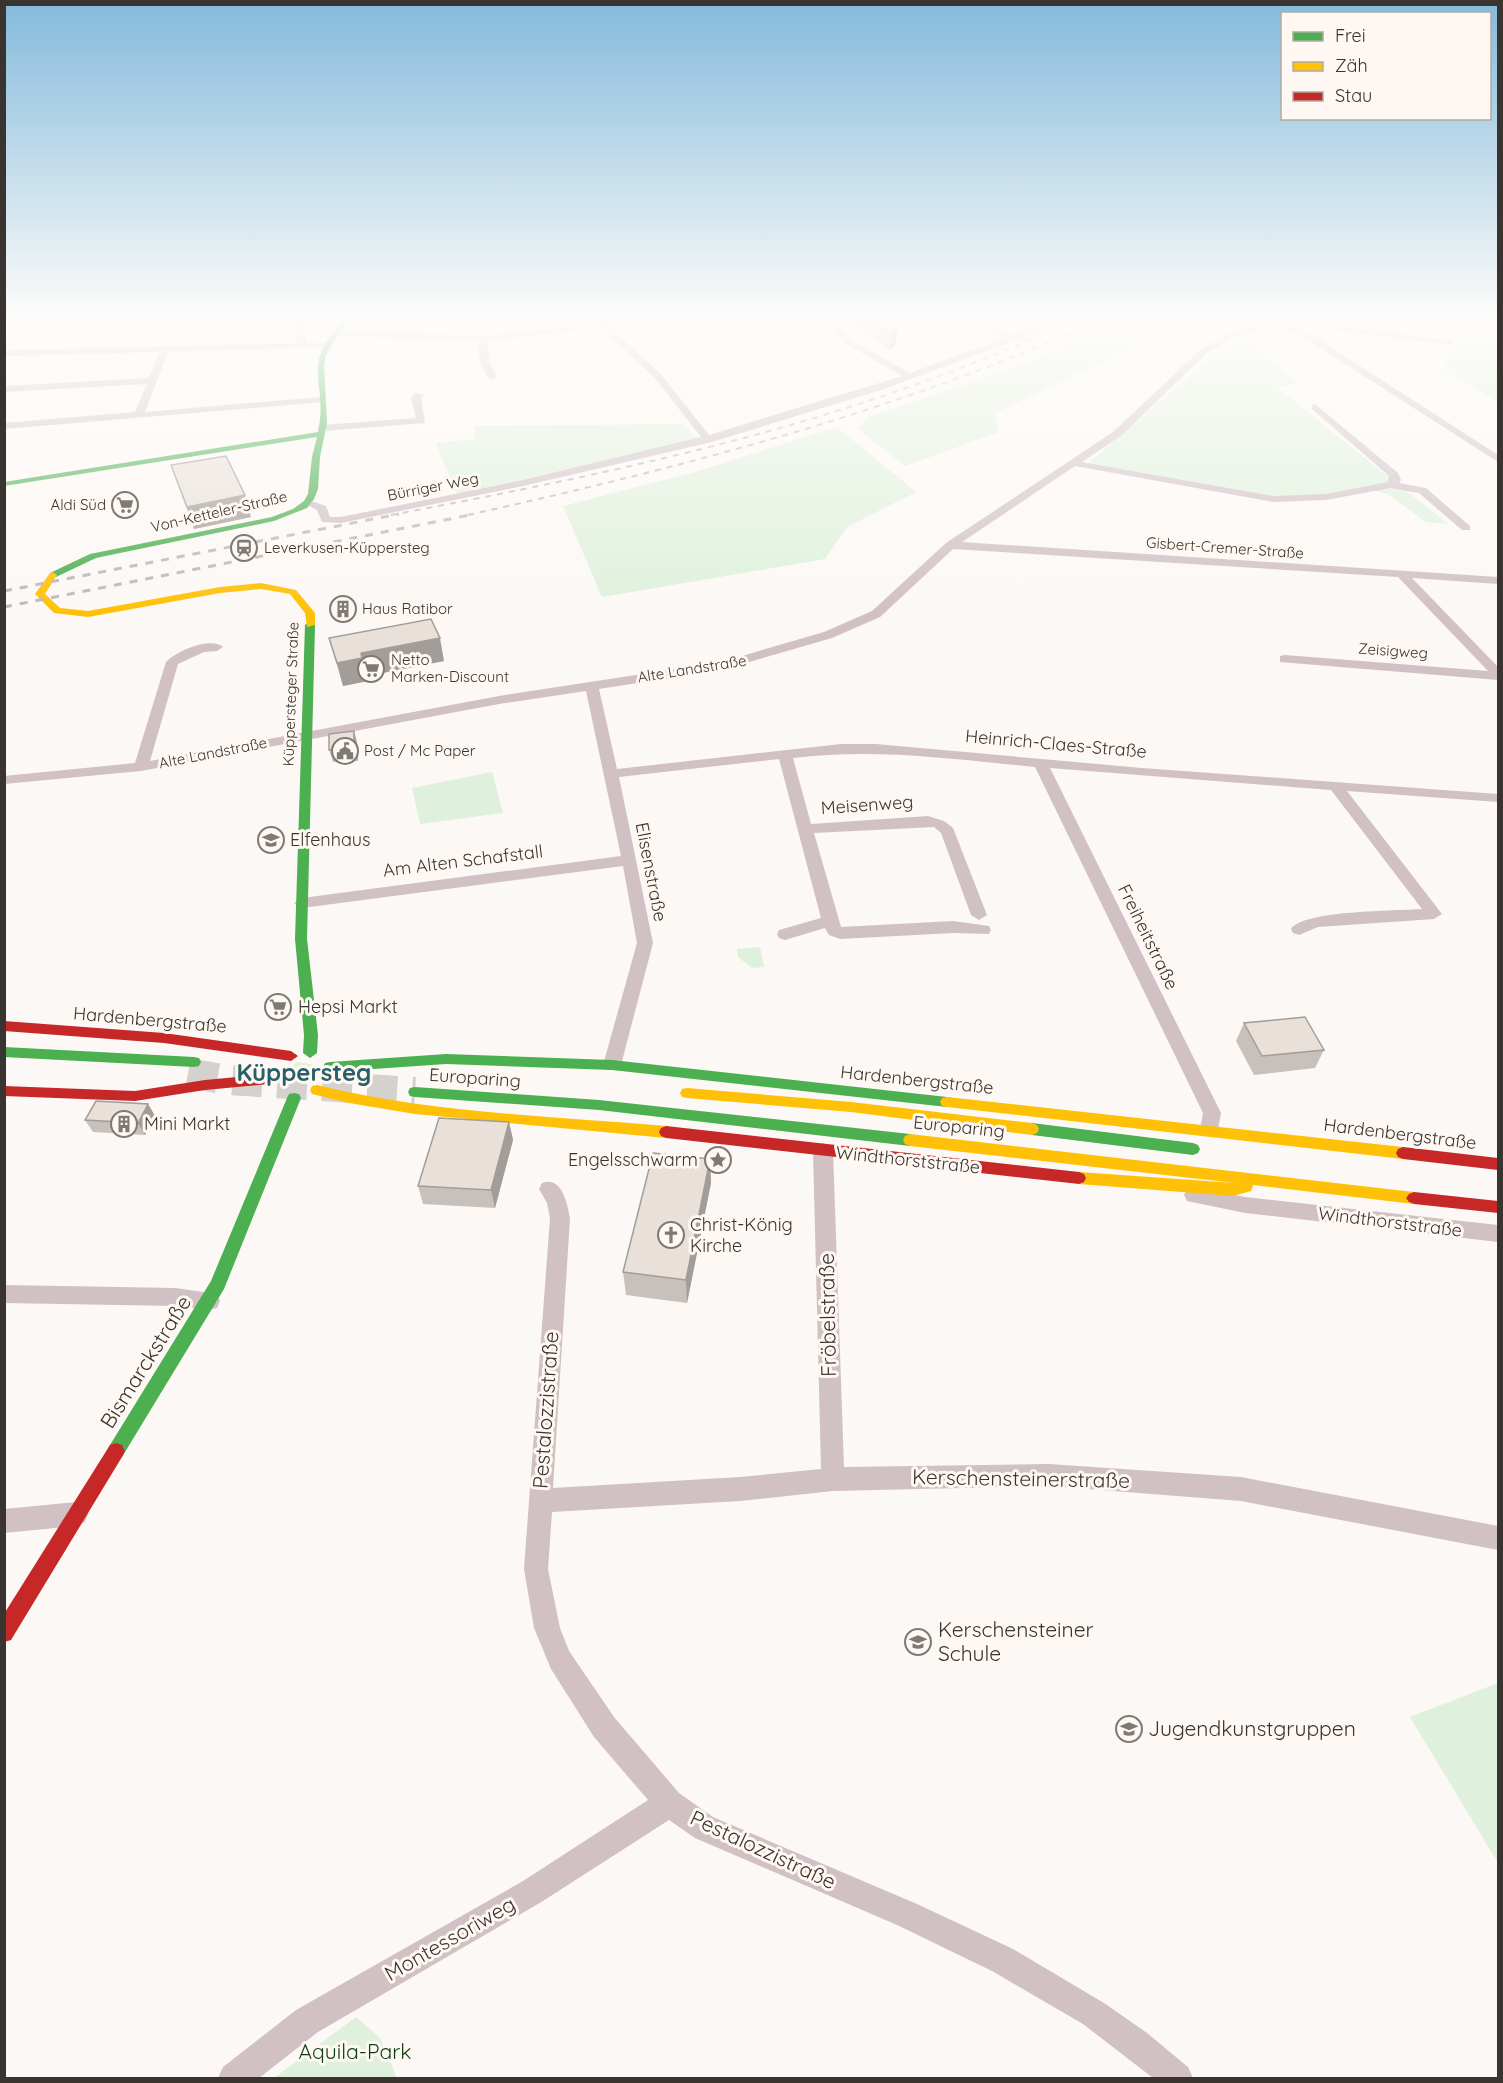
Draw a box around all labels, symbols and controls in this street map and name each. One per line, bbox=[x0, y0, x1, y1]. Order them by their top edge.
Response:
legend bbox=[1281, 12, 1491, 120]
text: Frei bbox=[1335, 24, 1366, 47]
text: Zäh bbox=[1335, 54, 1368, 77]
text: Stau bbox=[1335, 84, 1372, 107]
street label: Bürriger Weg bbox=[386, 468, 480, 505]
street label: Von-Ketteler-Straße bbox=[149, 487, 289, 536]
supermarket icon: Aldi Süd bbox=[110, 490, 140, 520]
place label: Aldi Süd bbox=[51, 495, 106, 514]
station icon: Leverkusen-Küppersteg bbox=[229, 533, 259, 563]
street label: Gisbert-Cremer-Straße bbox=[1145, 533, 1305, 562]
place label: Leverkusen-Küppersteg bbox=[264, 538, 430, 557]
building icon: Haus Ratibor bbox=[328, 594, 358, 624]
place label: Haus Ratibor bbox=[362, 599, 453, 618]
street label: Küppersteger Straße bbox=[278, 621, 303, 767]
street label: Zeisigweg bbox=[1357, 639, 1429, 662]
place label: Netto Marken-Discount bbox=[391, 650, 509, 686]
street label: Alte Landstraße bbox=[636, 651, 748, 686]
supermarket icon: Netto Marken-Discount bbox=[356, 654, 386, 684]
street label: Heinrich-Claes-Straße bbox=[964, 724, 1148, 763]
street label: Alte Landstraße bbox=[157, 733, 269, 772]
public building icon: Post / Mc Paper bbox=[330, 736, 360, 766]
place label: Post / Mc Paper bbox=[364, 741, 476, 760]
street label: Meisenweg bbox=[820, 790, 914, 819]
street label: Elisenstraße bbox=[631, 820, 672, 923]
school or university icon: Elfenhaus bbox=[256, 825, 286, 855]
place label: Elfenhaus bbox=[290, 828, 370, 851]
street label: Am Alten Schafstall bbox=[382, 839, 544, 882]
street label: Freiheitstraße bbox=[1113, 880, 1184, 993]
supermarket icon: Hepsi Markt bbox=[263, 992, 293, 1022]
place label: Hepsi Markt bbox=[298, 995, 398, 1018]
street label: Hardenbergstraße bbox=[72, 1001, 228, 1038]
district label: Küppersteg bbox=[237, 1057, 371, 1087]
street label: Hardenbergstraße bbox=[839, 1060, 995, 1099]
street label: Europaring bbox=[428, 1063, 522, 1092]
building icon: Mini Markt bbox=[109, 1109, 139, 1139]
street label: Europaring bbox=[912, 1110, 1006, 1143]
place label: Mini Markt bbox=[144, 1112, 230, 1135]
street label: Hardenbergstraße bbox=[1322, 1113, 1478, 1154]
street label: Windthorststraße bbox=[835, 1140, 981, 1179]
place icon: Engelsschwarm bbox=[703, 1145, 733, 1175]
place label: Engelsschwarm bbox=[568, 1148, 698, 1171]
street label: Windthorststraße bbox=[1317, 1201, 1463, 1242]
place label: Christ-König Kirche bbox=[690, 1213, 793, 1257]
church icon: Christ-König Kirche bbox=[656, 1220, 686, 1250]
street label: Fröbelstraße bbox=[813, 1253, 841, 1377]
street label: Bismarckstraße bbox=[94, 1290, 196, 1433]
street label: Pestalozzistraße bbox=[527, 1330, 563, 1489]
street label: Kerschensteinerstraße bbox=[912, 1463, 1130, 1493]
place label: Kerschensteiner Schule bbox=[938, 1616, 1094, 1666]
school or university icon: Kerschensteiner Schule bbox=[903, 1627, 933, 1657]
school or university icon: Jugendkunstgruppen bbox=[1114, 1714, 1144, 1744]
place label: Jugendkunstgruppen bbox=[1148, 1715, 1356, 1741]
street label: Pestalozzistraße bbox=[686, 1804, 840, 1894]
street label: Montessoriweg bbox=[379, 1890, 520, 1986]
park label: Aquila-Park bbox=[299, 2038, 411, 2064]

